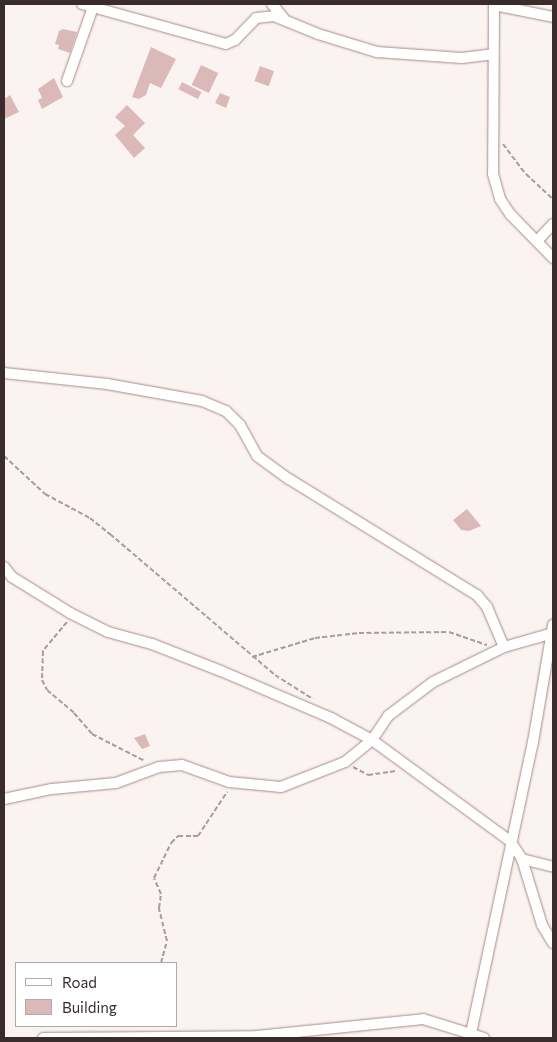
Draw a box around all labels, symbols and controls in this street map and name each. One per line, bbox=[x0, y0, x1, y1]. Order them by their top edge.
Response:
legend bbox=[15, 962, 178, 1027]
text: Road bbox=[62, 973, 97, 991]
text: Building bbox=[62, 998, 117, 1016]

